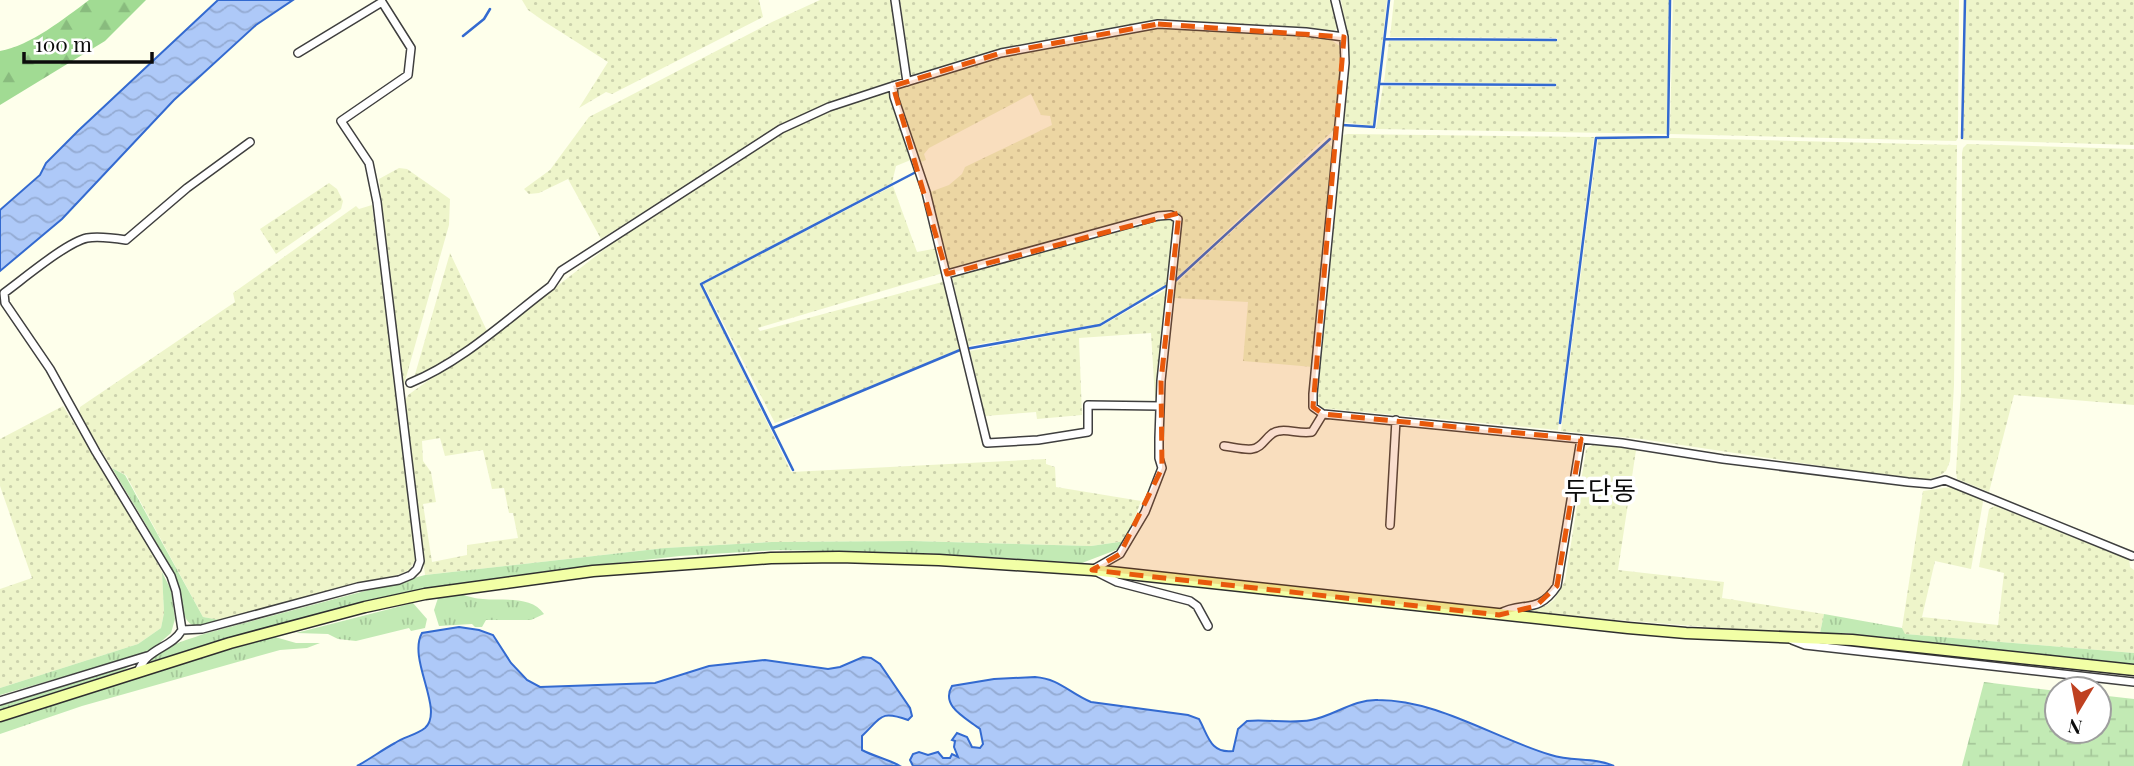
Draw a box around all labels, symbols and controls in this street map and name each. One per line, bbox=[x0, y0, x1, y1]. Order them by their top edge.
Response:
scale bar bbox=[24, 21, 152, 65]
text: 100 m bbox=[35, 29, 92, 57]
district label: 두단동 bbox=[1564, 472, 1636, 507]
north arrow bbox=[2043, 675, 2113, 745]
text: N bbox=[2066, 714, 2084, 742]

